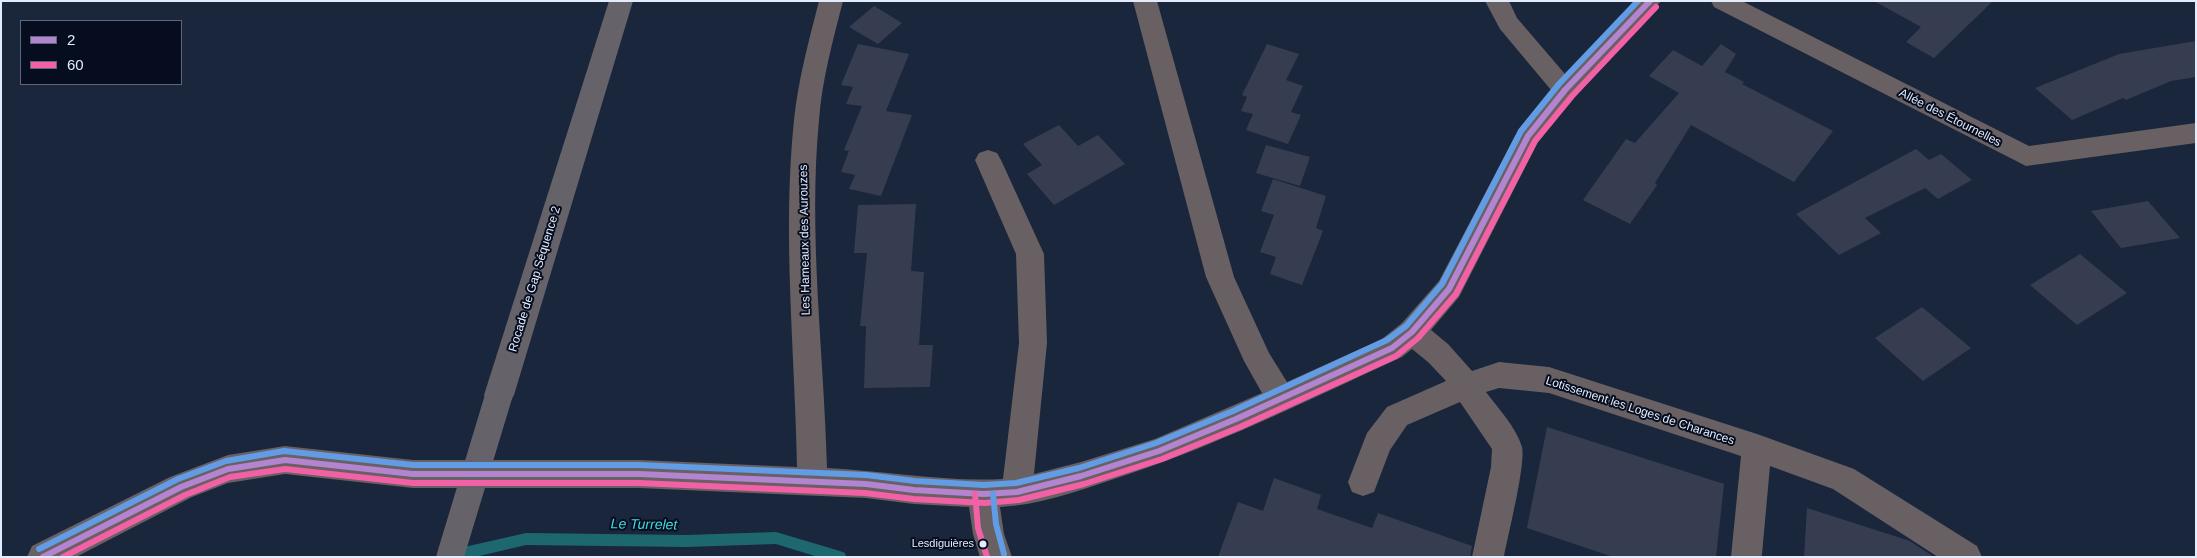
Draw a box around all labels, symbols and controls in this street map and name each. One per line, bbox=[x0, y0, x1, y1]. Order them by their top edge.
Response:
legend bbox=[20, 20, 182, 85]
text: 2 bbox=[67, 31, 75, 48]
text: 60 bbox=[67, 56, 84, 73]
street label: Allée des Étournelles bbox=[1897, 86, 2003, 150]
street label: Les Hameaux des Aurouzes bbox=[796, 165, 814, 315]
street label: Rocade de Gap Séquence 2 bbox=[506, 204, 564, 354]
street label: Lotissement les Loges de Charances bbox=[1544, 374, 1736, 448]
water label: Le Turrelet bbox=[611, 516, 677, 534]
place label: Lesdiguières bbox=[912, 537, 974, 551]
marker: Lesdiguières bbox=[978, 539, 988, 549]

